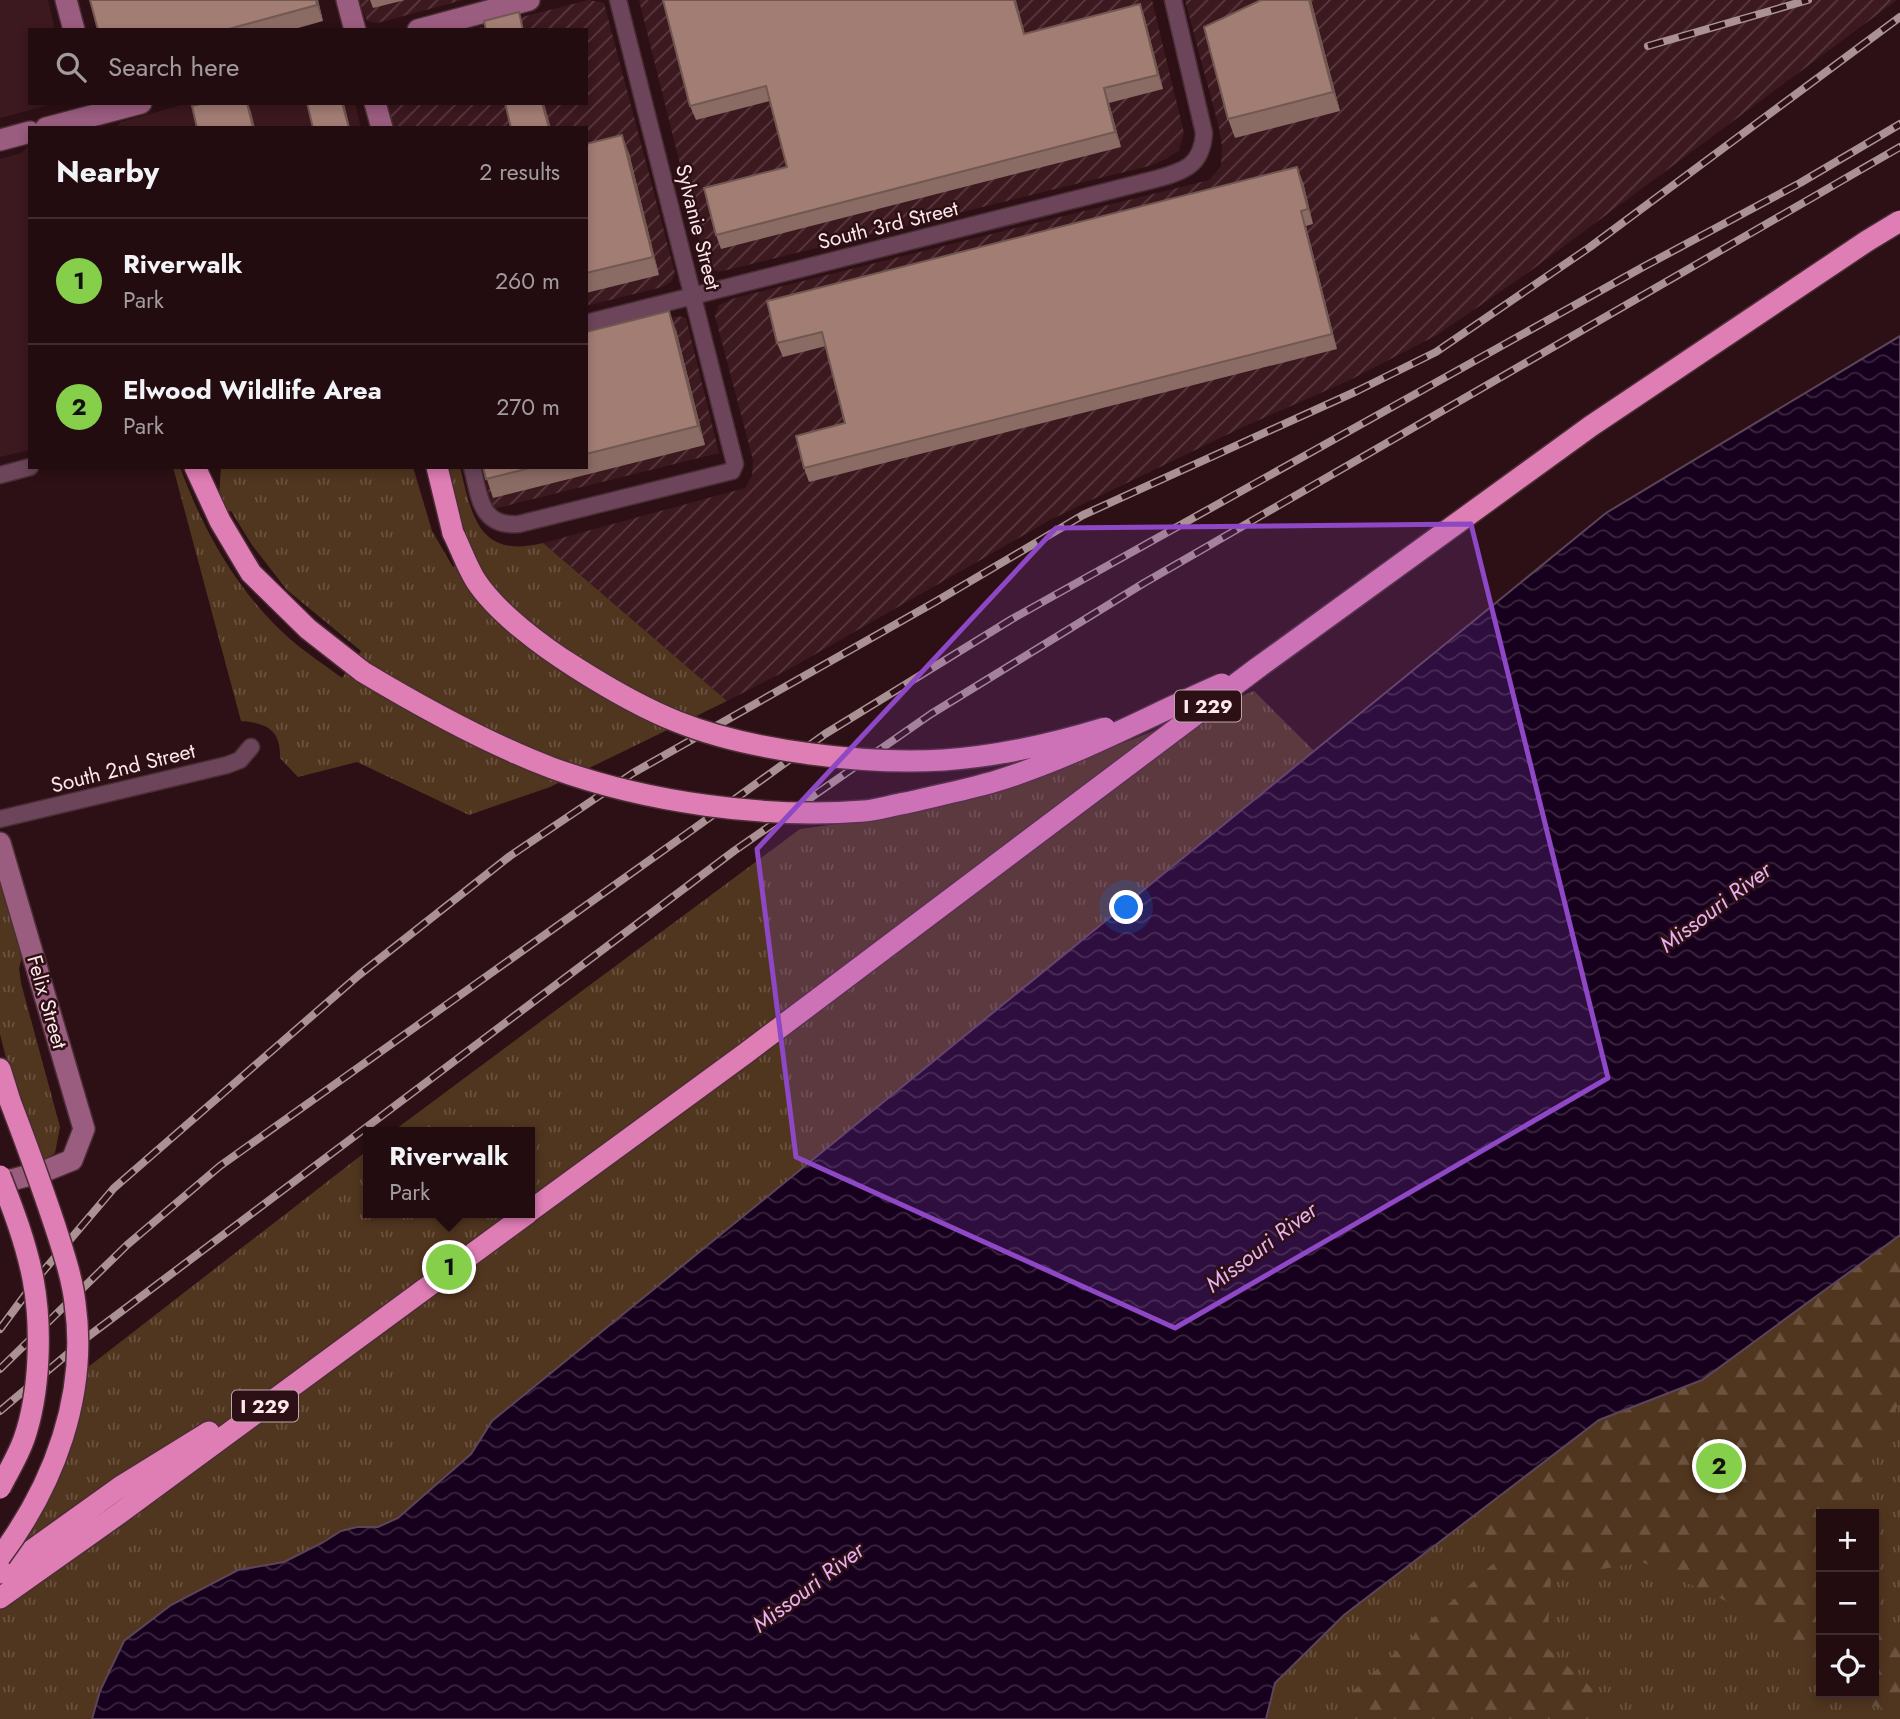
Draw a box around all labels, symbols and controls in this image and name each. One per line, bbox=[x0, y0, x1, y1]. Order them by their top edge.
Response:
search box bbox=[28, 28, 588, 105]
icon: search bbox=[52, 48, 90, 86]
text: Search here bbox=[108, 48, 240, 86]
text: Nearby bbox=[56, 150, 159, 193]
text: 2 results bbox=[479, 155, 560, 189]
street label: Sylvanie Street bbox=[668, 161, 728, 293]
street label: South 3rd Street bbox=[815, 193, 961, 257]
text: Riverwalk bbox=[123, 245, 243, 283]
text: 1 bbox=[73, 264, 85, 298]
text: 260 m bbox=[495, 264, 560, 298]
text: Park bbox=[123, 283, 164, 317]
text: Elwood Wildlife Area bbox=[123, 371, 382, 409]
text: 2 bbox=[71, 390, 87, 424]
text: 270 m bbox=[496, 390, 560, 424]
text: Park bbox=[123, 409, 164, 443]
road number: I 229 bbox=[1175, 691, 1241, 722]
street label: South 2nd Street bbox=[48, 736, 198, 800]
water label: Missouri River bbox=[1652, 853, 1779, 961]
your location bbox=[1109, 890, 1143, 924]
street label: Felix Street bbox=[19, 952, 75, 1052]
popup bbox=[363, 1127, 535, 1218]
text: Riverwalk bbox=[389, 1137, 509, 1175]
text: Park bbox=[389, 1175, 430, 1209]
water label: Missouri River bbox=[1198, 1193, 1325, 1301]
pin: 1 bbox=[426, 1241, 472, 1293]
road number: I 229 bbox=[232, 1390, 298, 1422]
pin: 2 bbox=[1696, 1440, 1742, 1492]
map controls bbox=[1816, 1509, 1879, 1698]
button: + bbox=[1816, 1509, 1879, 1572]
water label: Missouri River bbox=[745, 1533, 872, 1641]
button: − bbox=[1816, 1572, 1879, 1635]
button: locate bbox=[1816, 1635, 1879, 1698]

